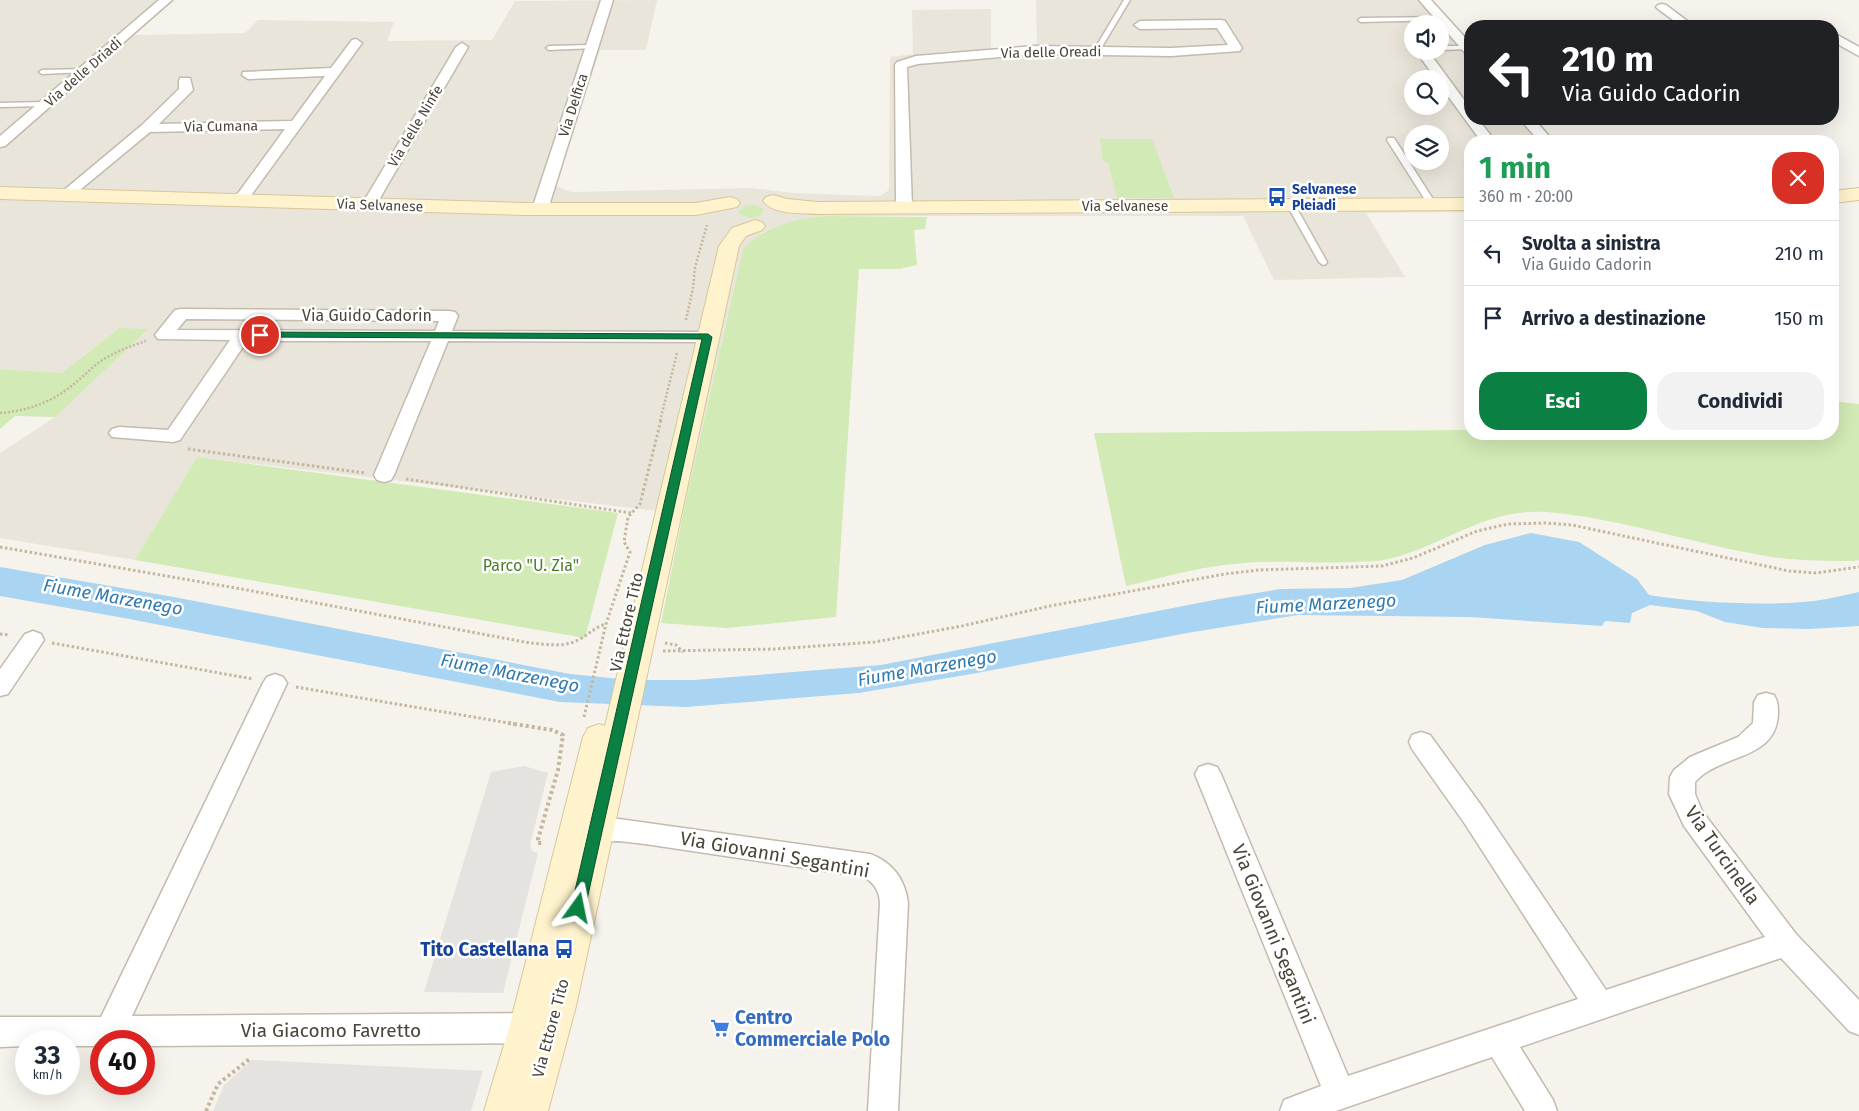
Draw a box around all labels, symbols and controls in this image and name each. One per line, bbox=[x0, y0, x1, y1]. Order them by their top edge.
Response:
map controls bbox=[1404, 15, 1449, 170]
button: sound bbox=[1404, 15, 1449, 60]
street label: Via delle Driadi bbox=[41, 34, 125, 111]
text: 210 m bbox=[1562, 38, 1654, 80]
icon: left bbox=[1479, 40, 1544, 105]
street label: Via delle Oreadi bbox=[1001, 43, 1101, 62]
button: search bbox=[1404, 70, 1449, 115]
street label: Via Delfica bbox=[555, 71, 592, 139]
text: Via Guido Cadorin bbox=[1562, 80, 1741, 107]
street label: Via delle Ninfe bbox=[384, 82, 447, 170]
street label: Via Cumana bbox=[184, 117, 258, 136]
button: layers bbox=[1404, 125, 1449, 170]
text: 1 min bbox=[1479, 150, 1551, 186]
button: close bbox=[1772, 152, 1824, 204]
place label: Selvanese Pleiadi bbox=[1292, 181, 1357, 214]
bus stop icon: Selvanese Pleiadi bbox=[1266, 186, 1288, 208]
text: 360 m · 20:00 bbox=[1479, 187, 1573, 206]
street label: Via Selvanese bbox=[336, 195, 424, 216]
street label: Via Selvanese bbox=[1082, 198, 1168, 215]
text: Svolta a sinistra bbox=[1522, 232, 1661, 255]
icon: left bbox=[1479, 239, 1507, 267]
text: 210 m bbox=[1775, 242, 1824, 265]
text: Via Guido Cadorin bbox=[1522, 255, 1652, 274]
icon: arrive bbox=[1479, 304, 1507, 332]
street label: Via Guido Cadorin bbox=[302, 306, 432, 325]
text: Arrivo a destinazione bbox=[1522, 307, 1706, 330]
text: 150 m bbox=[1774, 307, 1824, 330]
pin bbox=[239, 314, 281, 356]
icon: arrive bbox=[246, 321, 274, 349]
button: Esci bbox=[1479, 372, 1647, 430]
button: Condividi bbox=[1657, 372, 1824, 430]
park label: Parco "U. Zia" bbox=[483, 556, 579, 575]
street label: Via Ettore Tito bbox=[606, 570, 647, 674]
water label: Fiume Marzenego bbox=[42, 574, 184, 620]
water label: Fiume Marzenego bbox=[1255, 589, 1397, 619]
water label: Fiume Marzenego bbox=[856, 645, 998, 691]
water label: Fiume Marzenego bbox=[439, 649, 581, 697]
street label: Via Turcinella bbox=[1680, 801, 1765, 909]
street label: Via Giovanni Segantini bbox=[678, 826, 872, 882]
street label: Via Giovanni Segantini bbox=[1227, 841, 1320, 1028]
position arrow bbox=[551, 881, 603, 933]
place label: Tito Castellana bbox=[420, 938, 549, 961]
bus stop icon: Tito Castellana bbox=[553, 938, 575, 960]
street label: Via Ettore Tito bbox=[528, 977, 573, 1080]
place label: Centro Commerciale Polo bbox=[735, 1006, 890, 1051]
supermarket icon: Centro Commerciale Polo bbox=[709, 1017, 731, 1039]
street label: Via Giacomo Favretto bbox=[241, 1019, 421, 1042]
speed limit sign: 40 bbox=[90, 1030, 155, 1095]
text: 33 bbox=[34, 1041, 61, 1071]
text: km/h bbox=[33, 1068, 62, 1082]

